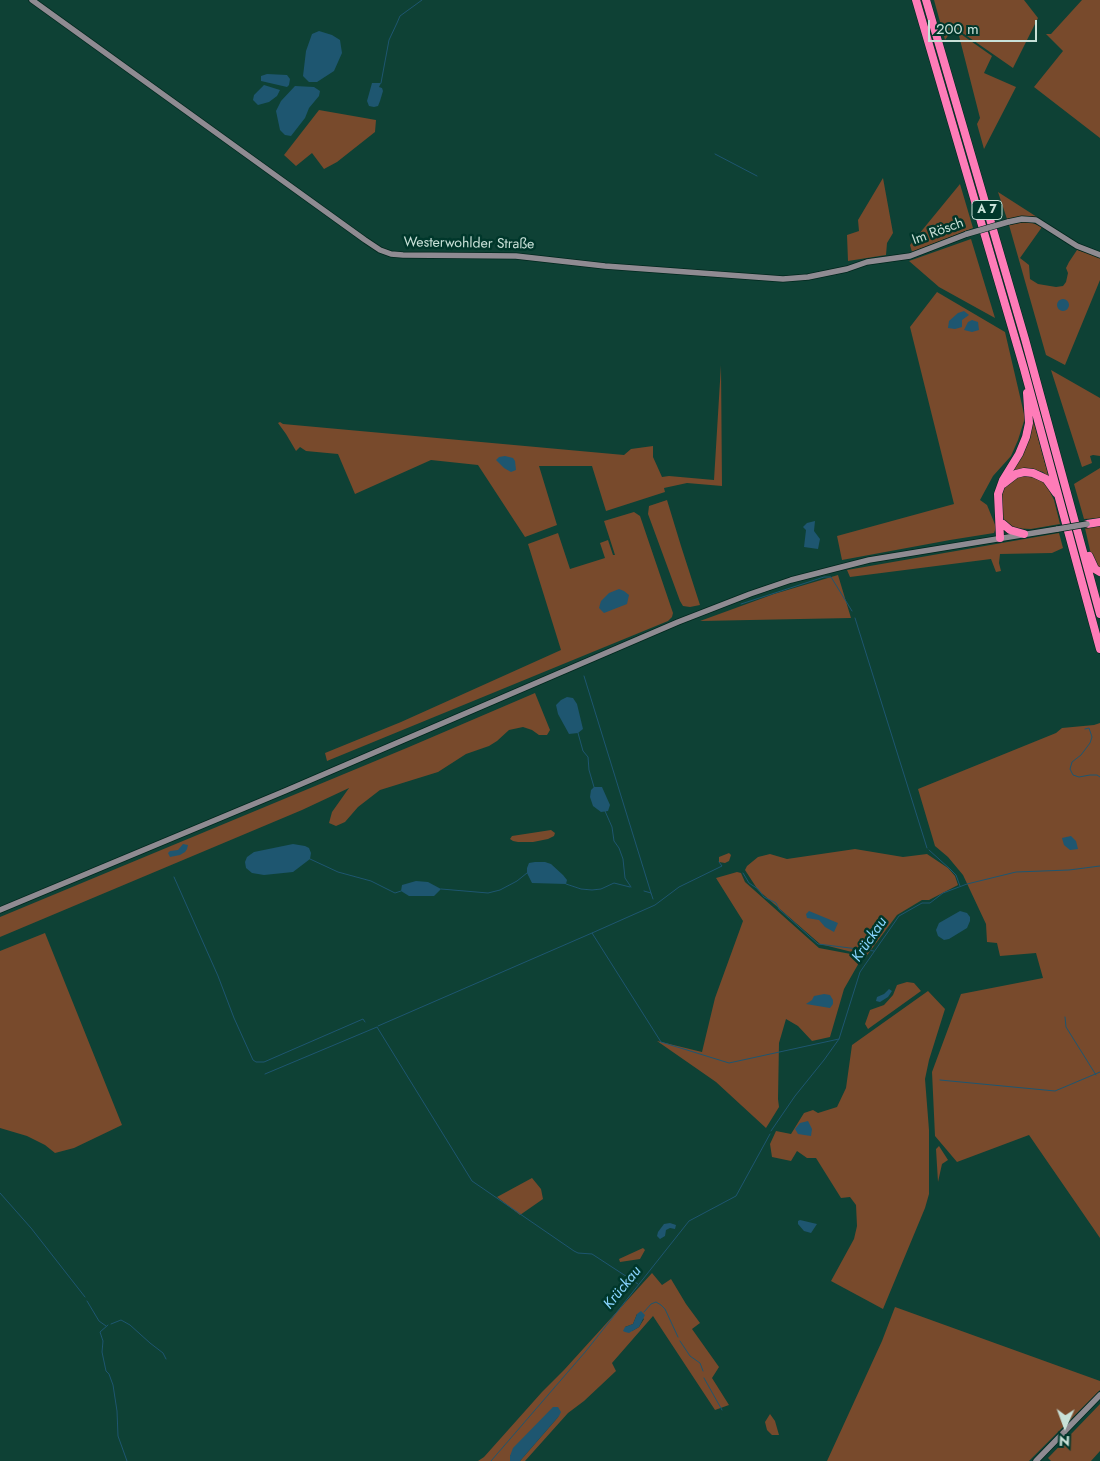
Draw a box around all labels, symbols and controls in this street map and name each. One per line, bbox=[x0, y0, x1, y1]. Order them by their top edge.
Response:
scale bar bbox=[930, 10, 1039, 42]
text: 200 m bbox=[936, 18, 979, 40]
road number: A 7 bbox=[972, 200, 1002, 220]
street label: Im Rösch bbox=[910, 215, 966, 249]
street label: Westerwohlder Straße bbox=[403, 234, 535, 254]
water label: Krückau bbox=[849, 914, 891, 966]
water label: Krückau bbox=[600, 1263, 646, 1313]
north arrow bbox=[1040, 1401, 1090, 1451]
text: N bbox=[1059, 1431, 1070, 1451]

